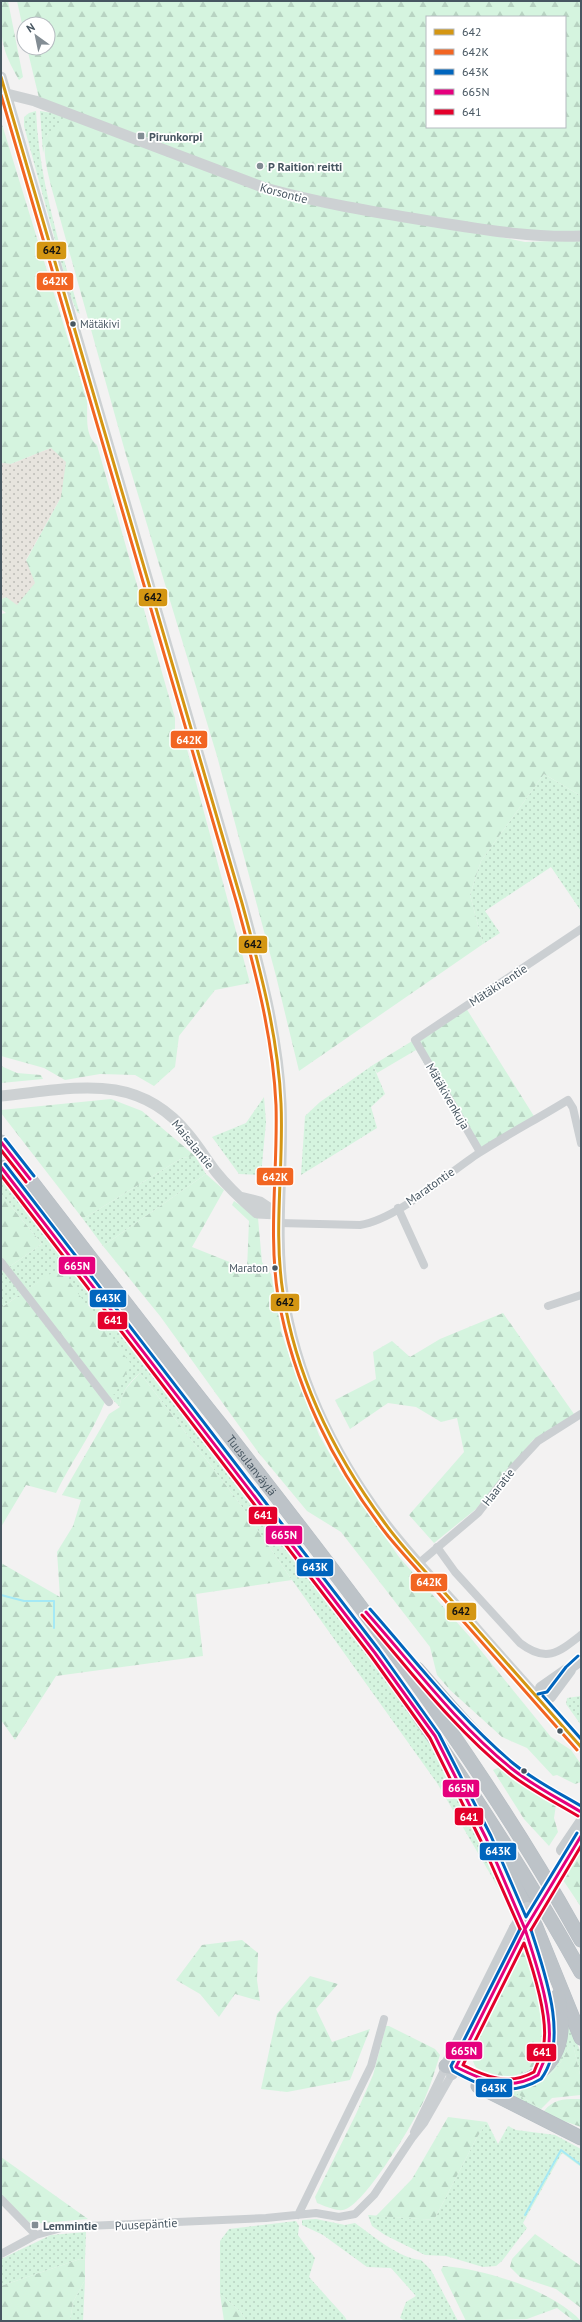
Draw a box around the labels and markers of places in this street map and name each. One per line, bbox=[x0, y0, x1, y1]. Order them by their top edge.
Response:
place label: Pirunkorpi bbox=[149, 129, 202, 144]
marker: Pirunkorpi bbox=[136, 131, 146, 141]
place label: P Raition reitti bbox=[268, 159, 342, 174]
marker: P Raition reitti bbox=[255, 161, 265, 171]
place label: Mätäkivi bbox=[80, 317, 120, 331]
marker: Mätäkivi bbox=[68, 319, 78, 329]
place label: Maraton bbox=[229, 1261, 268, 1275]
marker: Maraton bbox=[270, 1263, 280, 1273]
unlabelled marker bbox=[555, 1726, 565, 1736]
unlabelled marker bbox=[519, 1766, 529, 1776]
place label: Lemmintie bbox=[43, 2218, 97, 2233]
marker: Lemmintie bbox=[30, 2220, 40, 2230]

